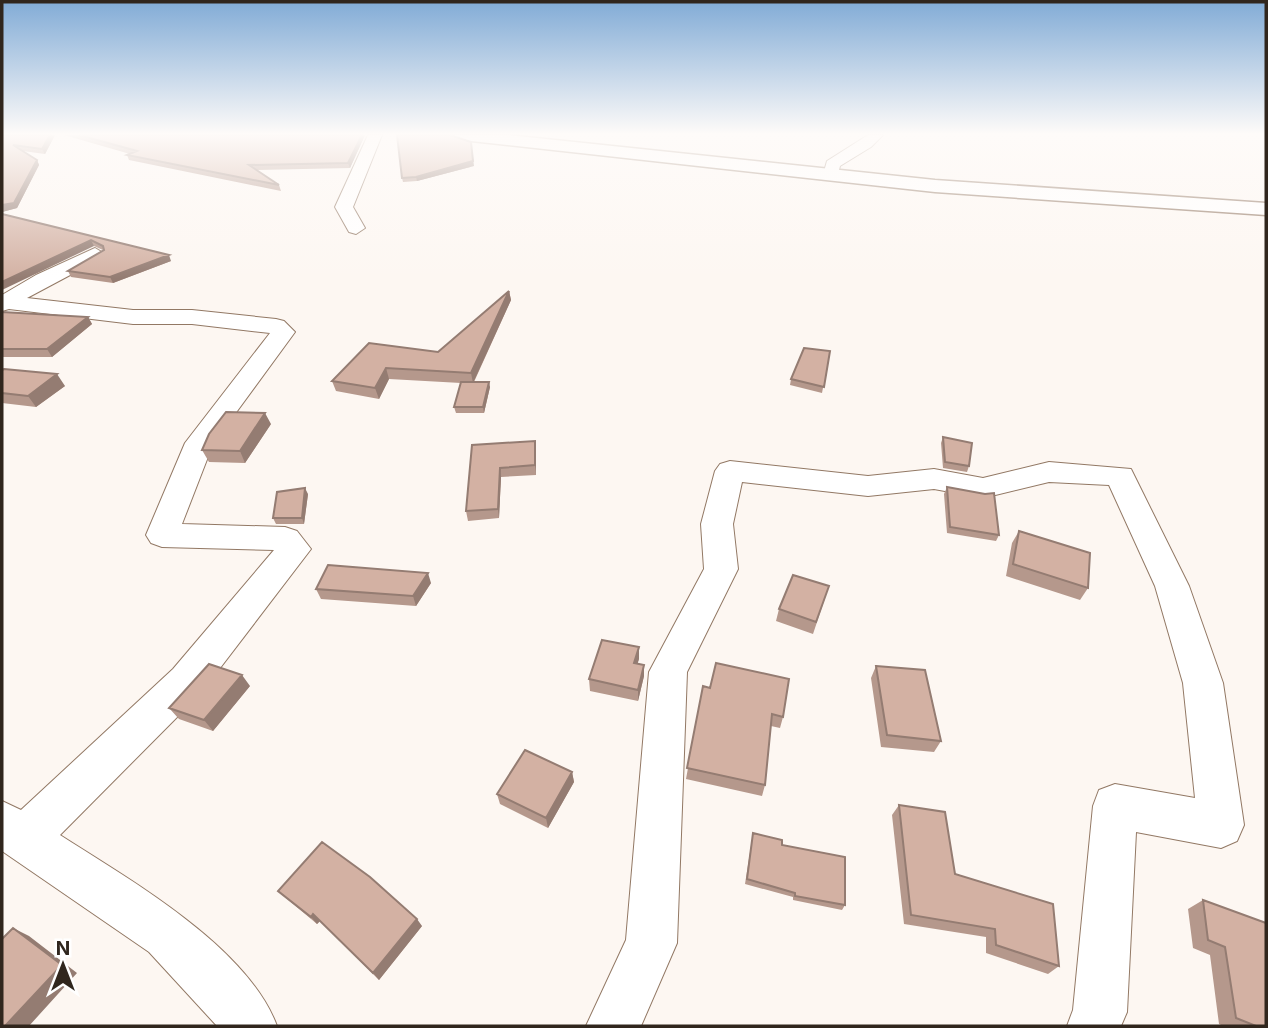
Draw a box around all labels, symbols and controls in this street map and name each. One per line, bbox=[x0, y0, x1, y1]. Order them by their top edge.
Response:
north arrow bbox=[28, 930, 98, 1000]
text: N bbox=[56, 937, 70, 960]

